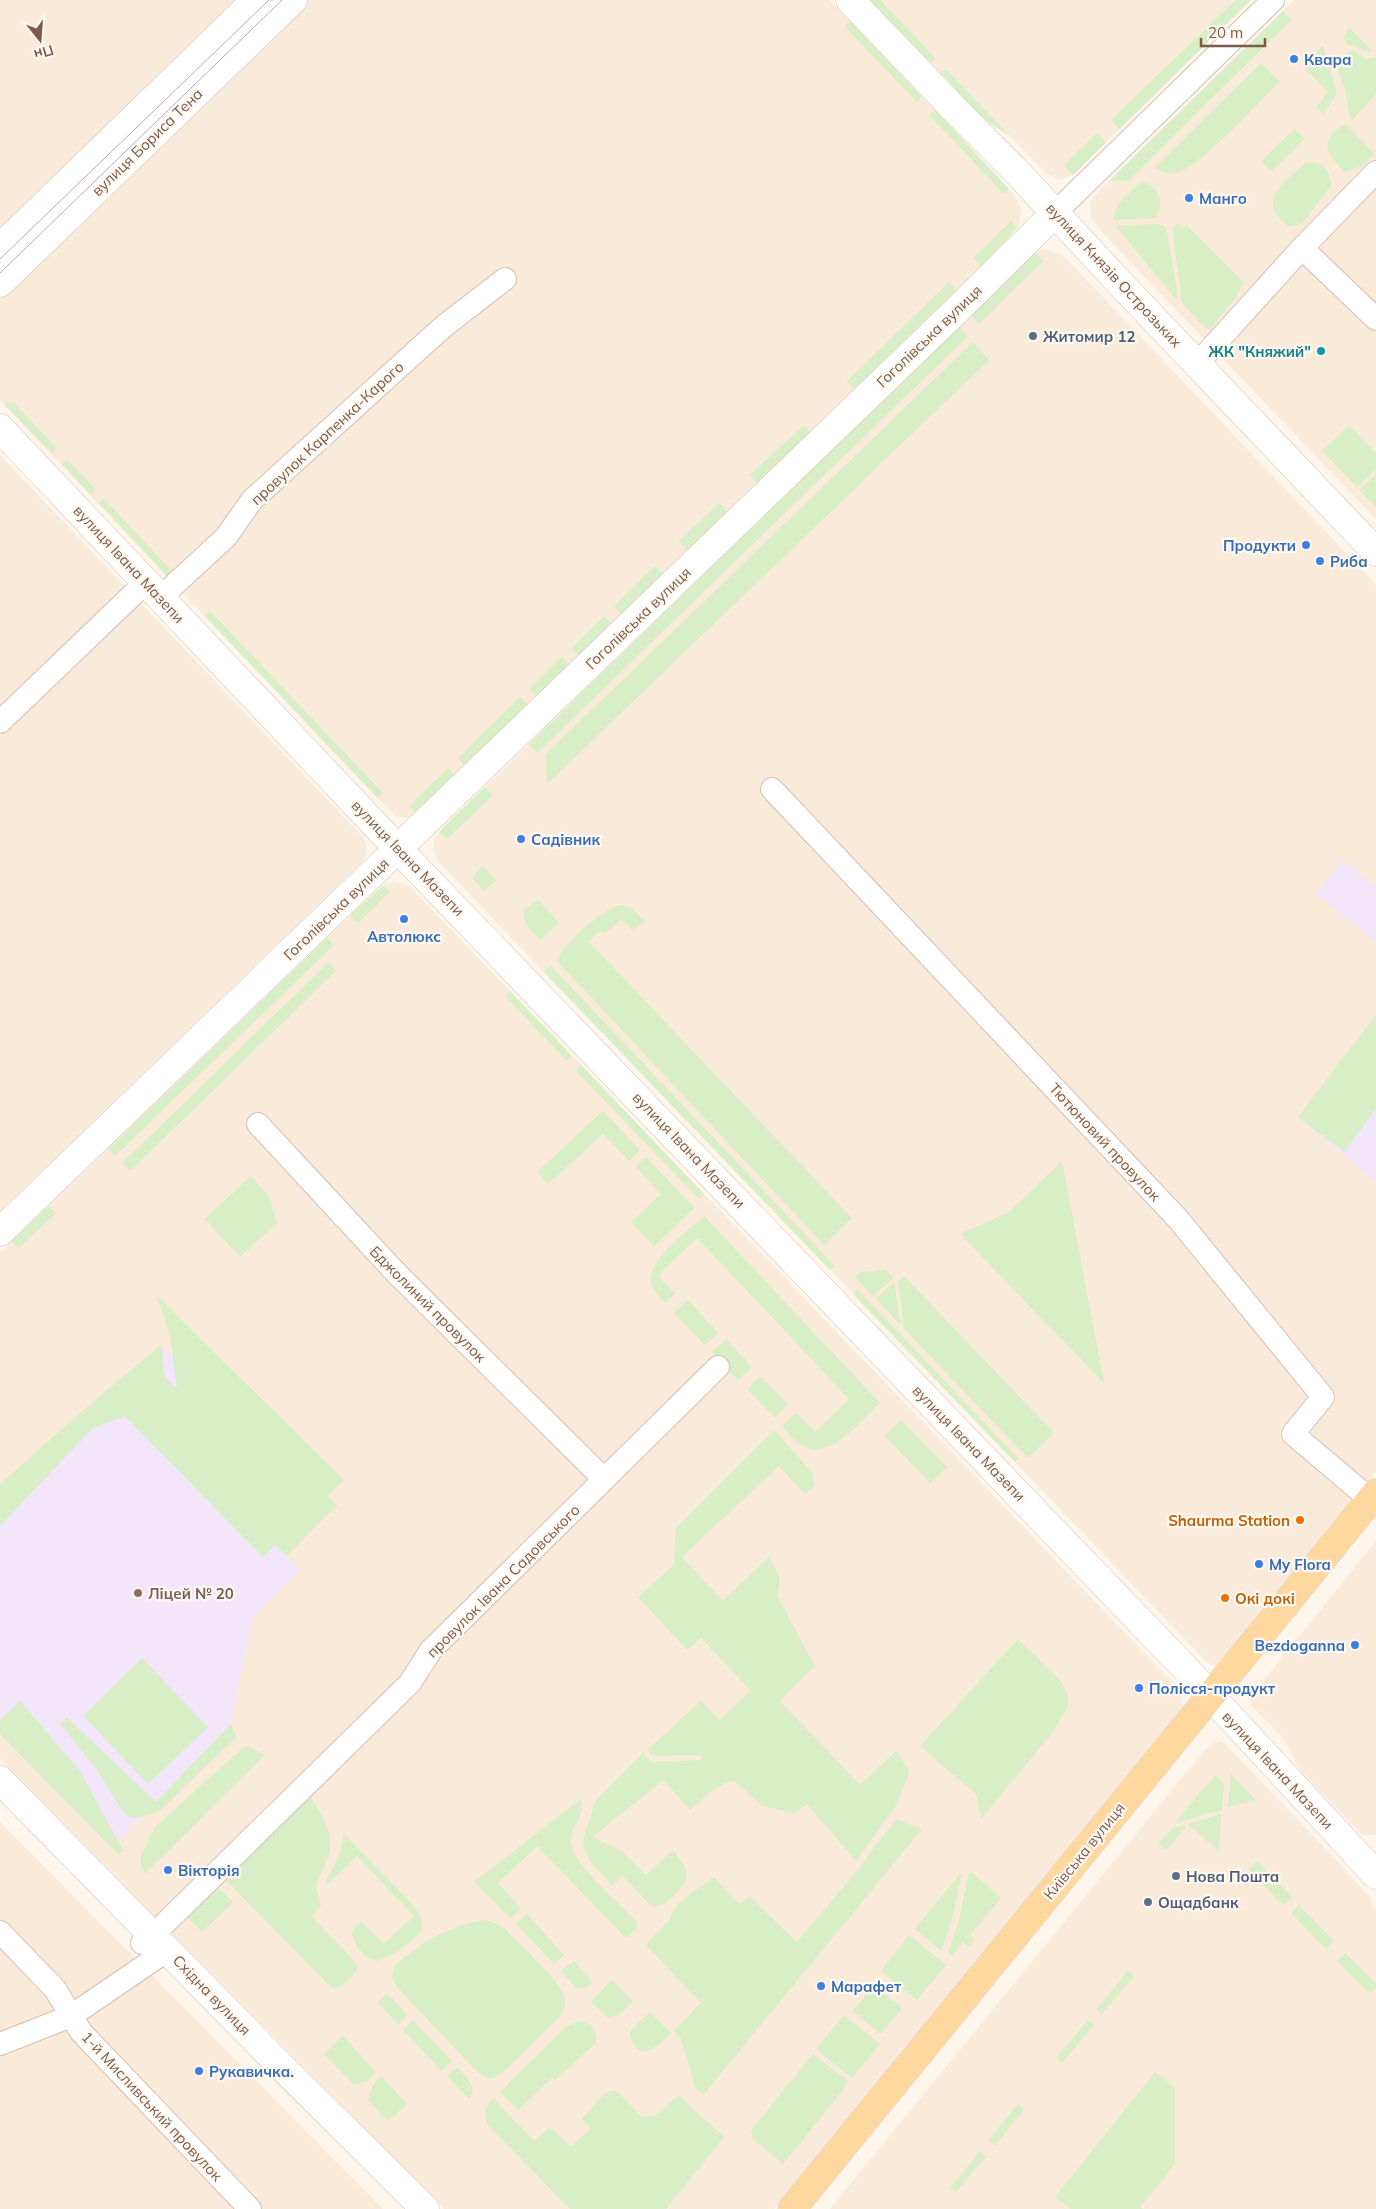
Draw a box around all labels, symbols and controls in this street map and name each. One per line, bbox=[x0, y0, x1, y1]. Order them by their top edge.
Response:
north arrow bbox=[15, 15, 65, 65]
scale bar bbox=[1201, 15, 1265, 47]
text: 20 m bbox=[1208, 23, 1243, 42]
text: Пн bbox=[32, 41, 56, 64]
place label: Квара bbox=[1304, 50, 1352, 69]
marker: Квара bbox=[1288, 53, 1300, 65]
street label: вулиця Бориса Тена bbox=[88, 84, 206, 200]
place label: Манго bbox=[1199, 189, 1247, 208]
marker: Манго bbox=[1183, 192, 1195, 204]
street label: вулиця Князів Острозьких bbox=[1042, 199, 1186, 351]
street label: Гоголівська вулиця bbox=[872, 281, 986, 391]
place label: Житомир 12 bbox=[1043, 327, 1135, 346]
marker: Житомир 12 bbox=[1027, 330, 1039, 342]
place label: ЖК "Княжий" bbox=[1208, 342, 1311, 361]
marker: ЖК "Княжий" bbox=[1315, 345, 1327, 357]
street label: провулок Карпенка-Карого bbox=[246, 357, 408, 509]
street label: вулиця Івана Мазепи bbox=[69, 501, 189, 627]
place label: Продукти bbox=[1223, 536, 1296, 555]
marker: Продукти bbox=[1300, 539, 1312, 551]
place label: Риба bbox=[1330, 552, 1368, 571]
marker: Риба bbox=[1314, 555, 1326, 567]
street label: Гоголівська вулиця bbox=[581, 563, 695, 673]
street label: вулиця Івана Мазепи bbox=[348, 796, 468, 920]
place label: Садівник bbox=[531, 830, 600, 849]
marker: Садівник bbox=[515, 833, 527, 845]
street label: Гоголівська вулиця bbox=[279, 854, 393, 964]
marker: Автолюкс bbox=[398, 913, 410, 925]
place label: Автолюкс bbox=[367, 927, 441, 946]
street label: Тютюновий провулок bbox=[1045, 1079, 1165, 1206]
street label: вулиця Івана Мазепи bbox=[629, 1088, 749, 1212]
street label: Бджолиний провулок bbox=[366, 1242, 491, 1367]
street label: вулиця Івана Мазепи bbox=[909, 1381, 1029, 1505]
street label: провулок Івана Садовського bbox=[422, 1500, 584, 1662]
place label: Shaurma Station bbox=[1168, 1511, 1290, 1530]
marker: Shaurma Station bbox=[1294, 1514, 1306, 1526]
place label: My Flora bbox=[1269, 1555, 1331, 1574]
marker: My Flora bbox=[1253, 1558, 1265, 1570]
place label: Ліцей № 20 bbox=[148, 1584, 234, 1603]
marker: Ліцей № 20 bbox=[132, 1587, 144, 1599]
place label: Окі докі bbox=[1235, 1589, 1295, 1608]
marker: Окі докі bbox=[1219, 1592, 1231, 1604]
place label: Bezdoganna bbox=[1255, 1636, 1345, 1655]
marker: Bezdoganna bbox=[1349, 1639, 1361, 1651]
place label: Полісся-продукт bbox=[1149, 1679, 1276, 1698]
marker: Полісся-продукт bbox=[1133, 1682, 1145, 1694]
street label: вулиця Івана Мазепи bbox=[1218, 1707, 1338, 1833]
street label: Київська вулиця bbox=[1039, 1799, 1129, 1903]
place label: Вікторія bbox=[178, 1861, 240, 1880]
marker: Вікторія bbox=[162, 1864, 174, 1876]
place label: Нова Пошта bbox=[1186, 1867, 1279, 1886]
marker: Нова Пошта bbox=[1170, 1870, 1182, 1882]
place label: Ощадбанк bbox=[1158, 1893, 1239, 1912]
marker: Ощадбанк bbox=[1142, 1896, 1154, 1908]
street label: Східна вулиця bbox=[169, 1951, 255, 2039]
place label: Марафет bbox=[831, 1977, 902, 1996]
marker: Марафет bbox=[815, 1980, 827, 1992]
street label: 1-й Мисливський провулок bbox=[78, 2027, 227, 2185]
place label: Рукавичка. bbox=[209, 2062, 294, 2081]
marker: Рукавичка. bbox=[193, 2065, 205, 2077]

